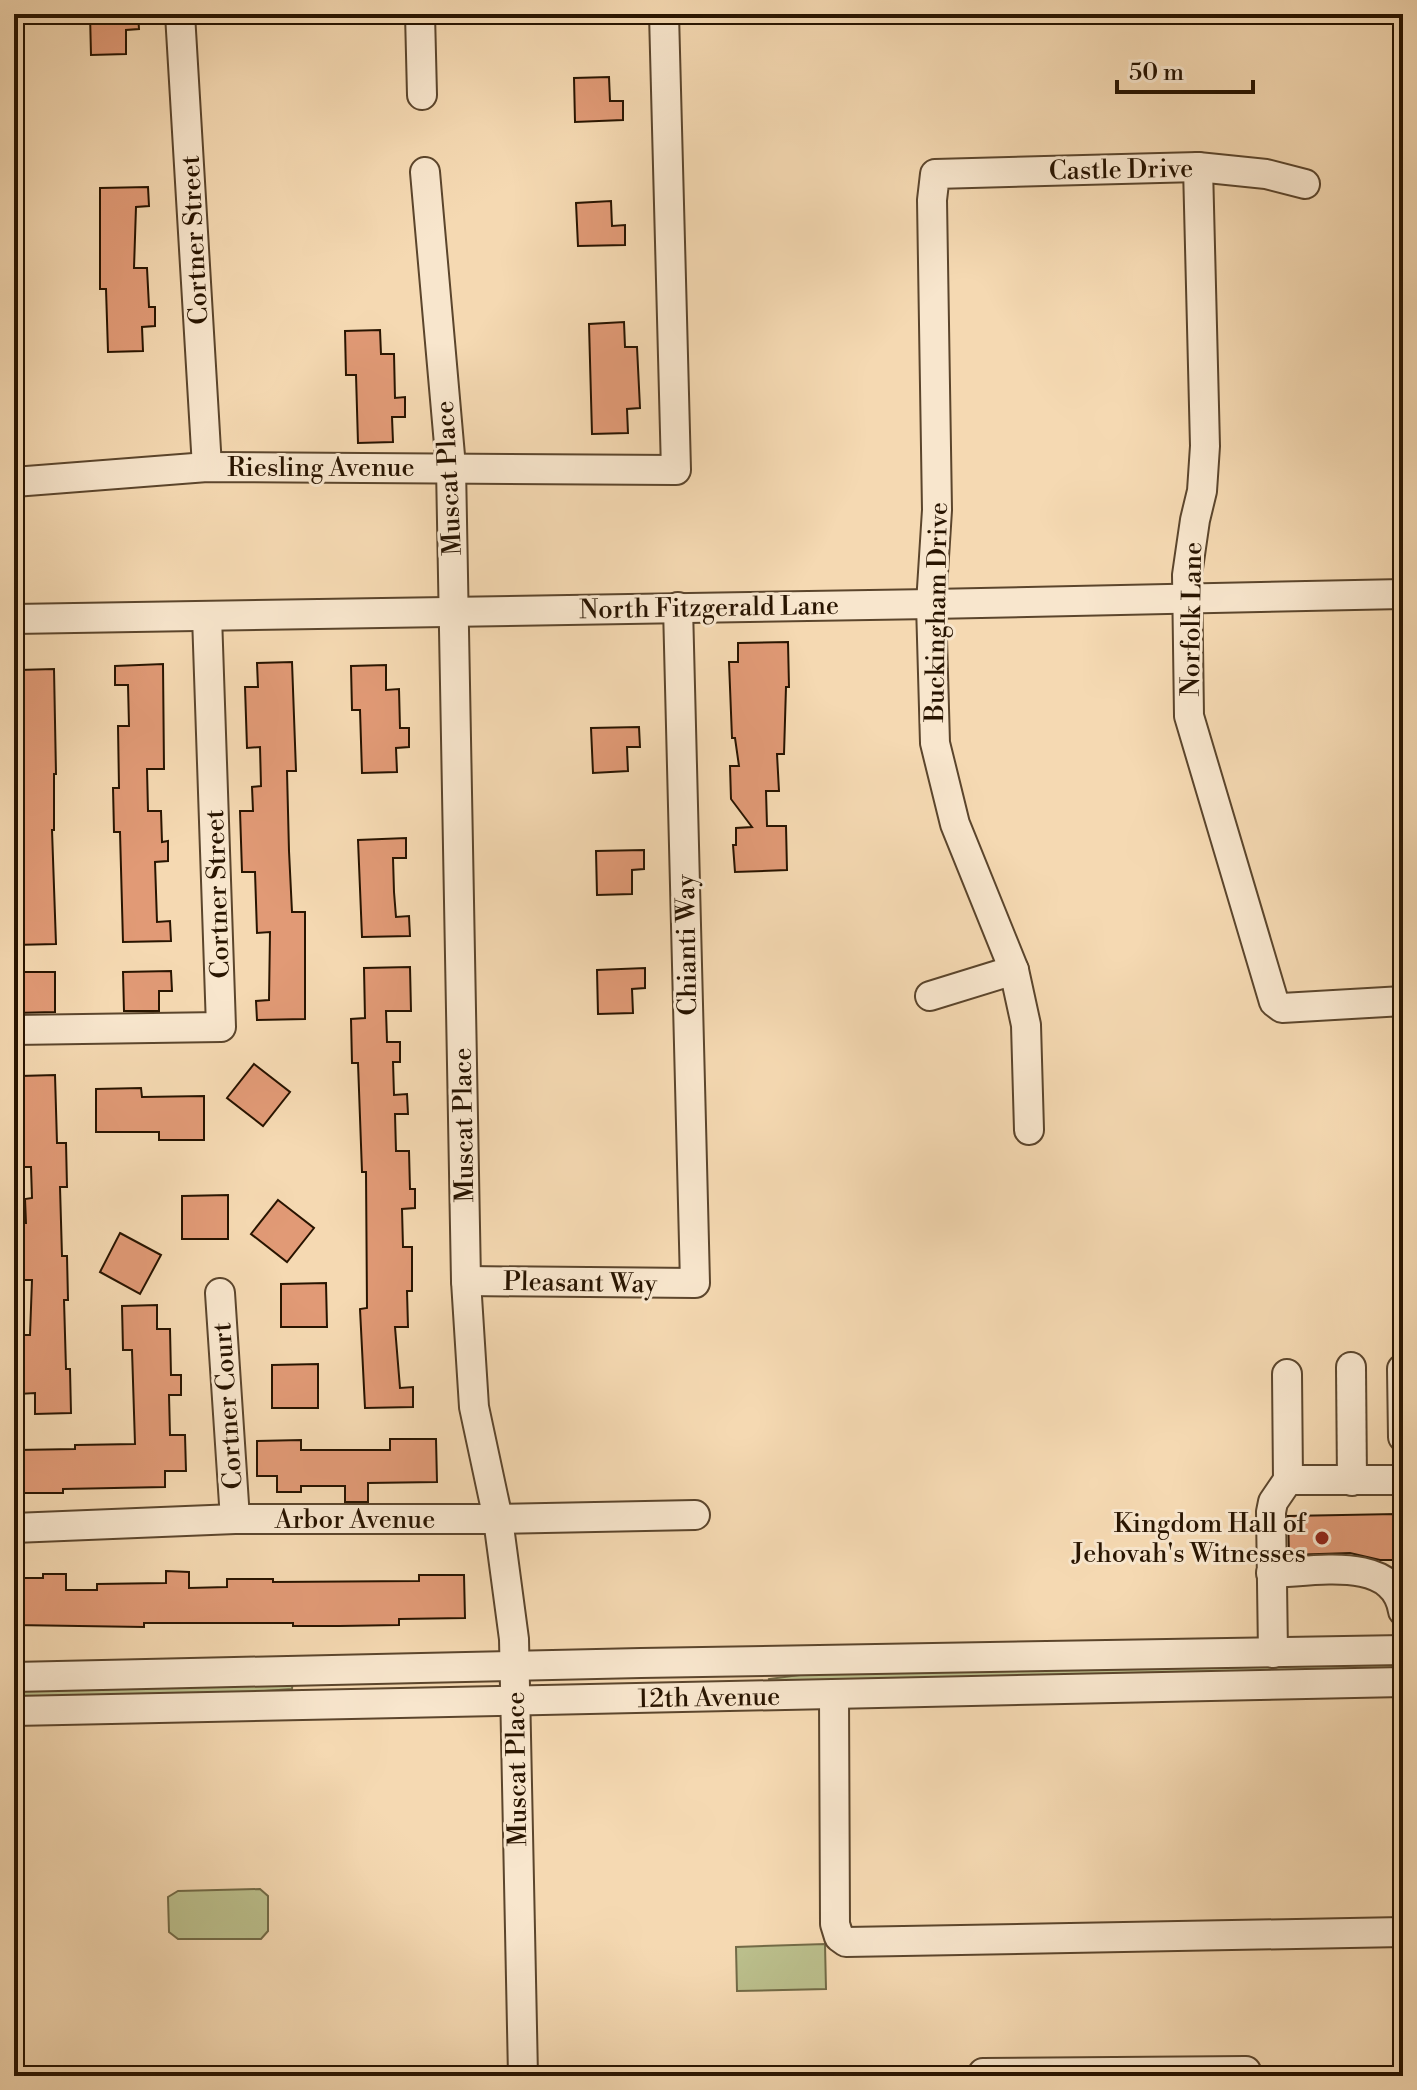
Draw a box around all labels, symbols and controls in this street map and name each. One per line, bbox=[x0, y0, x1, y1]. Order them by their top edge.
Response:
scale bar bbox=[1117, 44, 1253, 94]
text: 50 m bbox=[1129, 58, 1184, 88]
street label: Castle Drive bbox=[1048, 153, 1194, 187]
street label: Cortner Street bbox=[175, 154, 215, 325]
street label: Muscat Place bbox=[429, 400, 469, 556]
street label: Riesling Avenue bbox=[227, 452, 415, 484]
street label: Buckingham Drive bbox=[919, 502, 955, 723]
street label: Norfolk Lane bbox=[1175, 541, 1209, 697]
street label: North Fitzgerald Lane bbox=[579, 590, 839, 626]
street label: Cortner Street bbox=[199, 809, 237, 979]
street label: Chianti Way bbox=[670, 874, 704, 1016]
street label: Muscat Place bbox=[447, 1047, 481, 1203]
street label: Pleasant Way bbox=[503, 1266, 658, 1300]
street label: Cortner Court bbox=[206, 1321, 250, 1490]
street label: Arbor Avenue bbox=[274, 1504, 435, 1536]
place label: Kingdom Hall of Jehovah's Witnesses bbox=[1071, 1508, 1308, 1570]
marker: Kingdom Hall of Jehovah's Witnesses bbox=[1313, 1529, 1331, 1547]
street label: 12th Avenue bbox=[637, 1681, 781, 1715]
street label: Muscat Place bbox=[500, 1691, 534, 1847]

